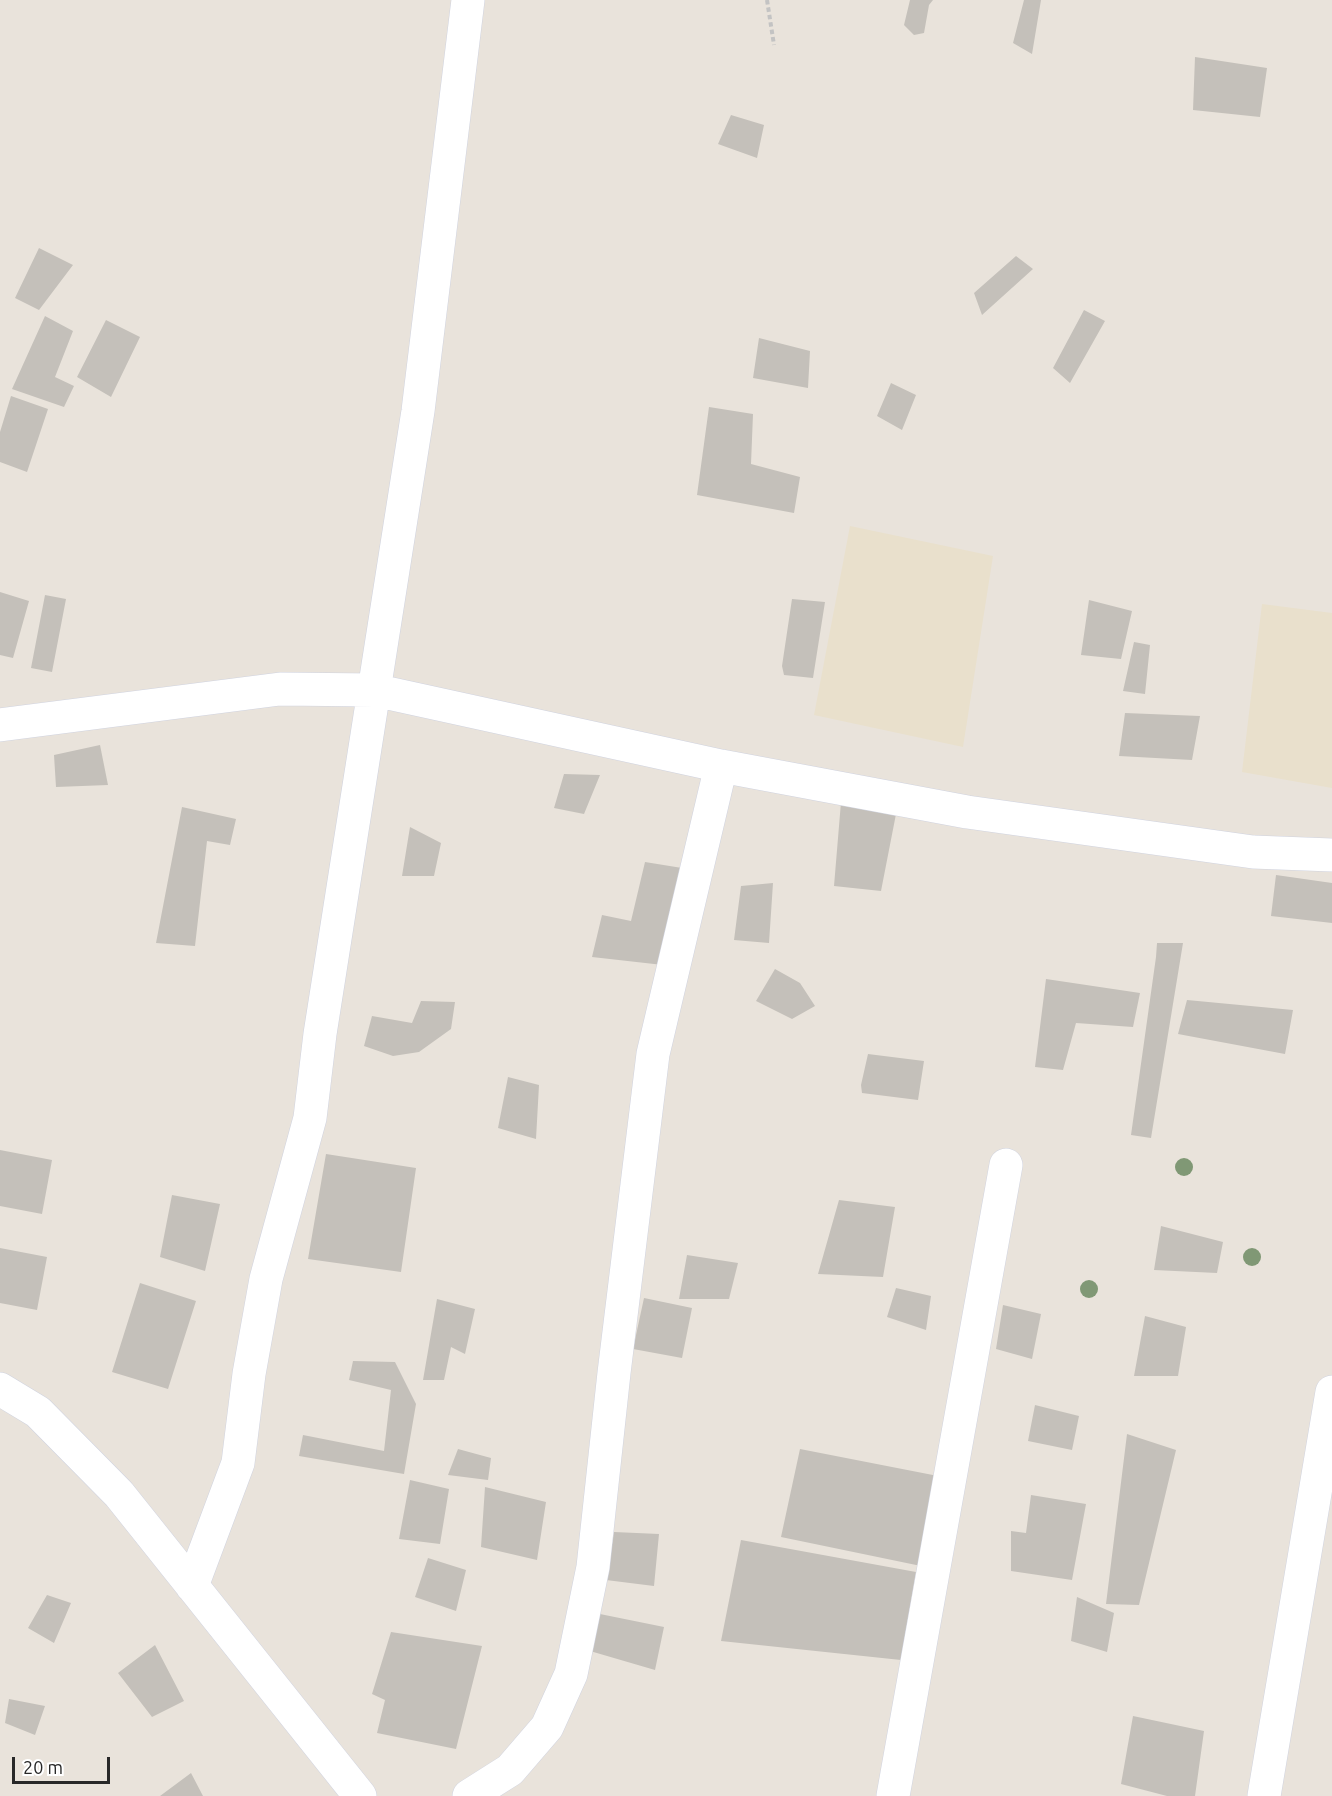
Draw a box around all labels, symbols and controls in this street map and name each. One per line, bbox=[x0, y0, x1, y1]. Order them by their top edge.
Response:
scale bar bbox=[15, 1745, 112, 1783]
text: 20 m bbox=[23, 1757, 63, 1777]

